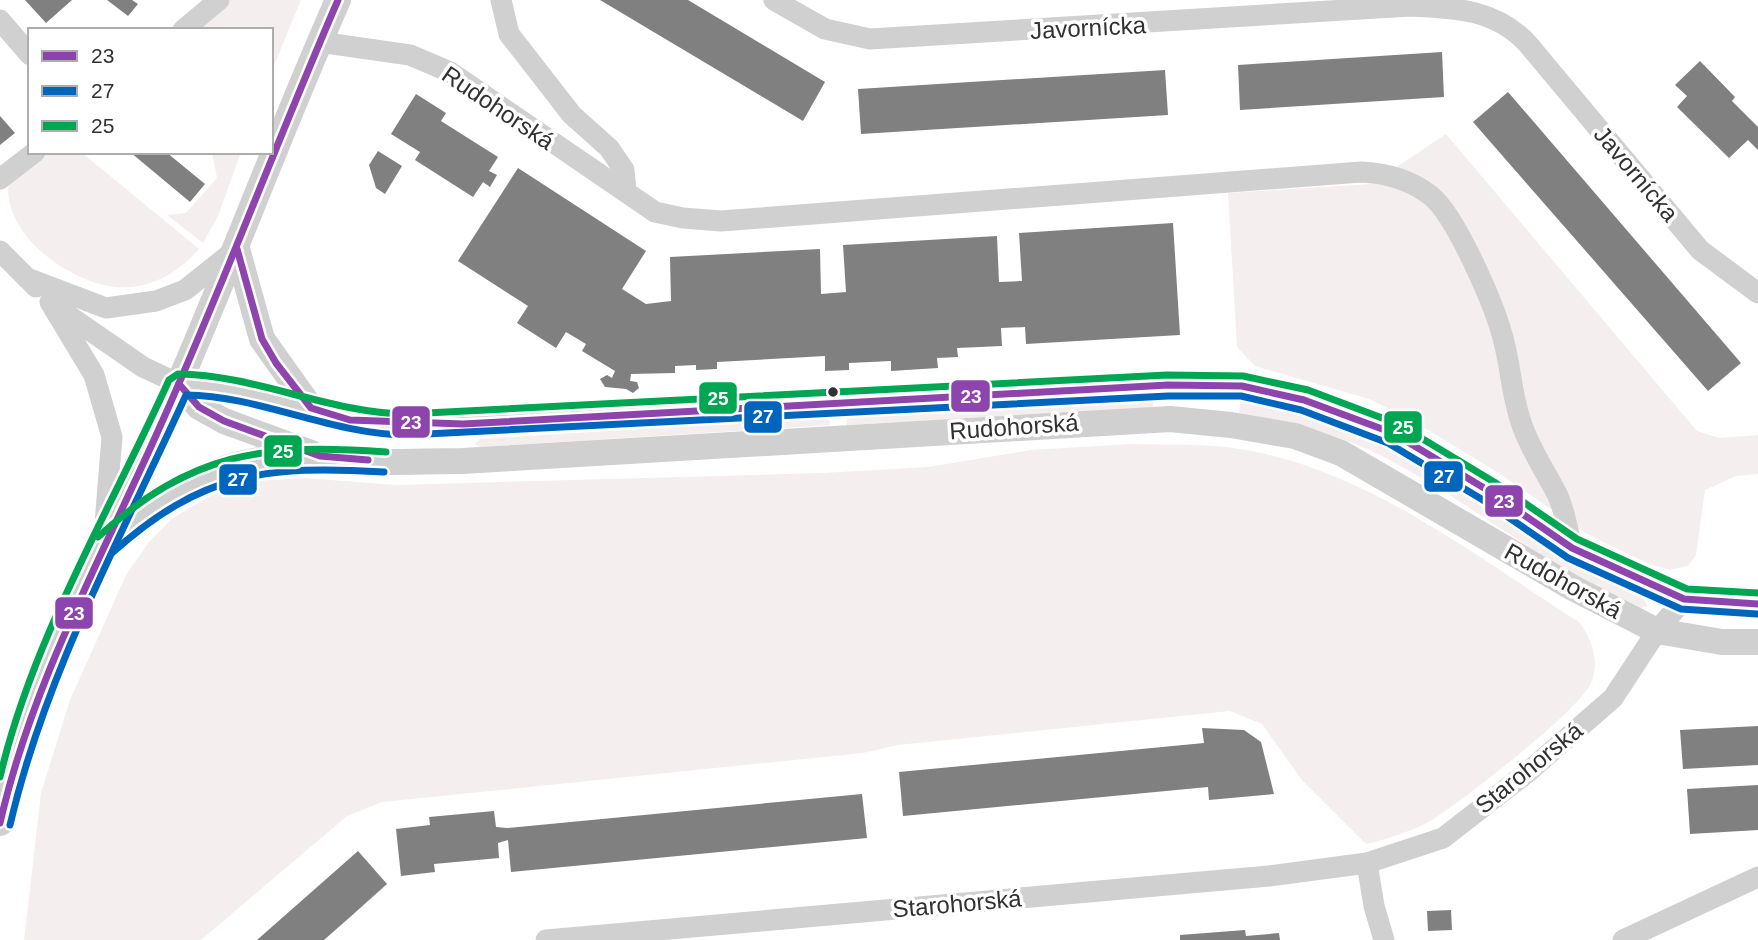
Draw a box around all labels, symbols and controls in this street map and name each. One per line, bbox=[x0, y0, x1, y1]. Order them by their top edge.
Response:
street label: Javornícka bbox=[1029, 11, 1147, 44]
legend bbox=[28, 28, 273, 154]
text: 23 bbox=[91, 44, 114, 67]
street label: Rudohorská bbox=[437, 60, 560, 155]
text: 27 bbox=[91, 79, 114, 102]
text: 25 bbox=[91, 114, 114, 137]
street label: Javornícka bbox=[1589, 121, 1684, 227]
line badge: 23 bbox=[950, 379, 991, 413]
line badge: 25 bbox=[698, 381, 738, 415]
unlabelled marker bbox=[826, 385, 840, 399]
text: 23 bbox=[960, 386, 982, 407]
text: 25 bbox=[707, 388, 729, 409]
line badge: 27 bbox=[743, 400, 783, 434]
line badge: 23 bbox=[391, 405, 431, 439]
text: 27 bbox=[752, 406, 774, 427]
street label: Rudohorská bbox=[948, 408, 1080, 444]
line badge: 25 bbox=[1383, 410, 1423, 444]
text: 23 bbox=[400, 412, 422, 433]
text: 25 bbox=[1392, 417, 1414, 438]
line badge: 25 bbox=[263, 434, 303, 468]
text: 25 bbox=[272, 441, 294, 462]
line badge: 27 bbox=[1423, 460, 1464, 493]
line badge: 27 bbox=[218, 463, 258, 496]
text: 27 bbox=[1433, 466, 1455, 487]
text: 27 bbox=[227, 469, 249, 490]
line badge: 23 bbox=[1484, 484, 1524, 518]
text: 23 bbox=[1493, 491, 1515, 512]
street label: Rudohorská bbox=[1500, 537, 1627, 624]
line badge: 23 bbox=[54, 596, 94, 630]
text: 23 bbox=[63, 603, 85, 624]
street label: Starohorská bbox=[1470, 716, 1588, 819]
street label: Starohorská bbox=[891, 884, 1023, 923]

